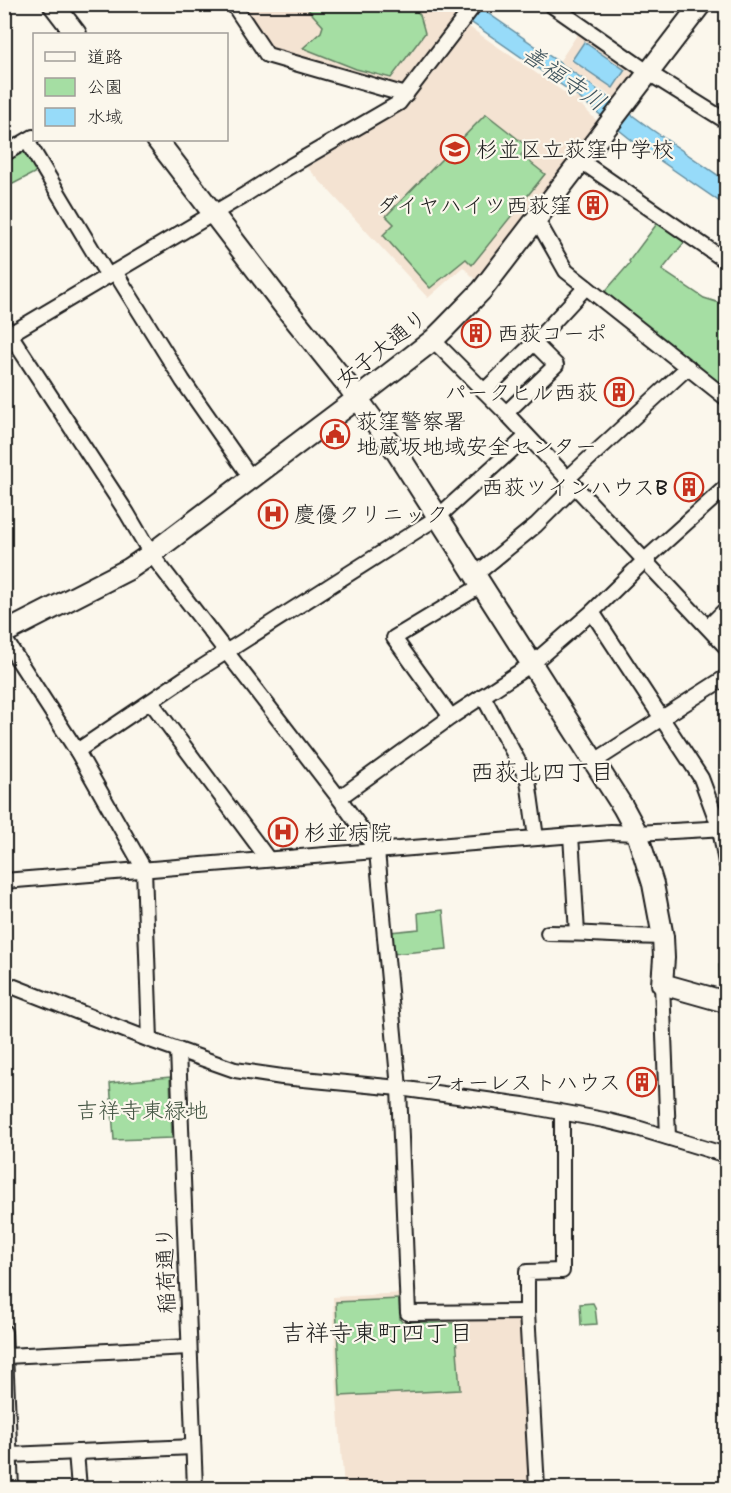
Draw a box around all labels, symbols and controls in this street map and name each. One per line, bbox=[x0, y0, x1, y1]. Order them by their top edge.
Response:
legend bbox=[33, 33, 228, 141]
water label: 善福寺川 bbox=[516, 37, 612, 119]
text: 道路 bbox=[87, 45, 123, 69]
text: 公園 bbox=[87, 75, 123, 99]
text: 水域 bbox=[87, 105, 123, 129]
school or university icon: 杉並区立荻窪中学校 bbox=[439, 133, 471, 165]
place label: 杉並区立荻窪中学校 bbox=[476, 135, 674, 164]
building icon: ダイヤハイツ西荻窪 bbox=[577, 189, 609, 221]
place label: ダイヤハイツ西荻窪 bbox=[376, 191, 572, 220]
street label: 女子大通り bbox=[329, 303, 433, 394]
building icon: 西荻コーポ bbox=[460, 317, 492, 349]
place label: 西荻コーポ bbox=[497, 319, 607, 348]
building icon: パークヒル西荻 bbox=[603, 376, 635, 408]
place label: パークヒル西荻 bbox=[444, 378, 598, 407]
place label: 荻窪警察署 地蔵坂地域安全センター bbox=[356, 407, 597, 461]
public building icon: 荻窪警察署 地蔵坂地域安全センター bbox=[319, 418, 351, 450]
building icon: 西荻ツインハウスB bbox=[673, 471, 705, 503]
place label: 西荻ツインハウスB bbox=[481, 473, 668, 502]
hospital icon: 慶優クリニック bbox=[257, 498, 289, 530]
place label: 慶優クリニック bbox=[294, 500, 448, 529]
district label: 西荻北四丁目 bbox=[470, 756, 614, 788]
hospital icon: 杉並病院 bbox=[267, 816, 299, 848]
place label: 杉並病院 bbox=[304, 818, 392, 847]
building icon: フォーレストハウス bbox=[626, 1066, 658, 1098]
place label: フォーレストハウス bbox=[423, 1068, 621, 1097]
park label: 吉祥寺東緑地 bbox=[76, 1096, 208, 1125]
street label: 稲荷通り bbox=[149, 1225, 182, 1314]
district label: 吉祥寺東町四丁目 bbox=[281, 1317, 473, 1349]

